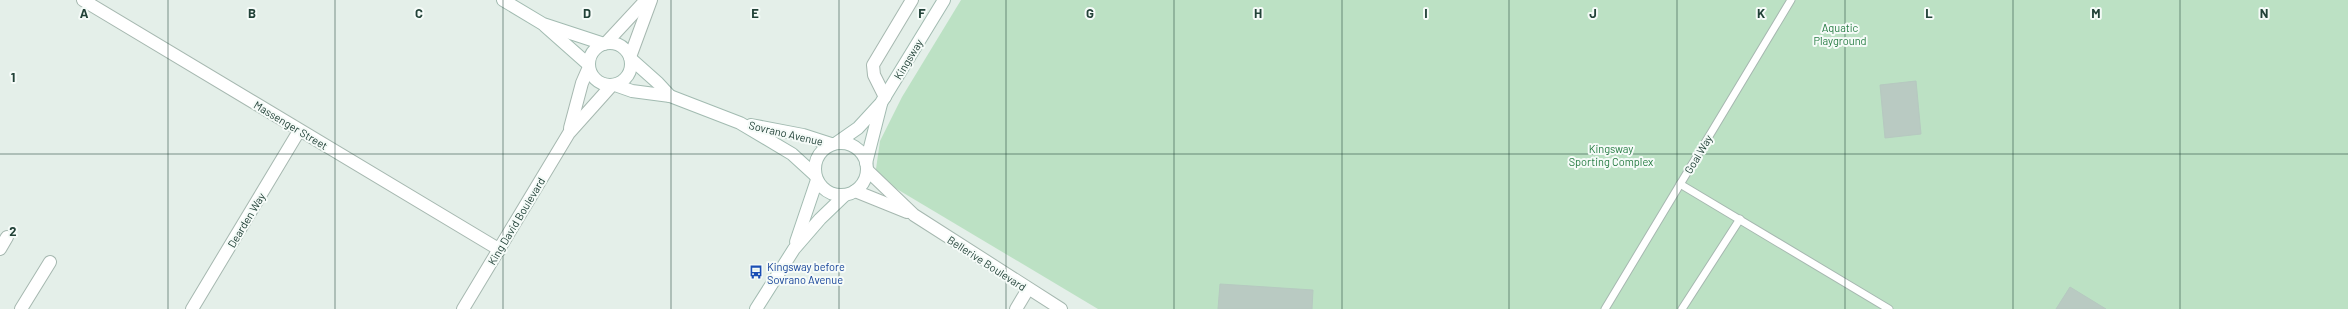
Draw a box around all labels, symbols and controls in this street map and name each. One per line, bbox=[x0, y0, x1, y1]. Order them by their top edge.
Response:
text: A bbox=[80, 5, 89, 21]
text: B bbox=[248, 5, 256, 21]
text: C bbox=[415, 5, 423, 21]
text: D bbox=[583, 5, 591, 21]
text: E bbox=[751, 5, 759, 21]
text: F bbox=[918, 5, 926, 21]
text: G bbox=[1086, 5, 1094, 21]
text: H bbox=[1254, 5, 1262, 21]
text: I bbox=[1424, 5, 1428, 21]
text: J bbox=[1589, 5, 1597, 21]
text: K bbox=[1757, 5, 1765, 21]
text: L bbox=[1925, 5, 1933, 21]
text: M bbox=[2091, 5, 2101, 21]
text: N bbox=[2260, 5, 2268, 21]
park label: Aquatic Playground bbox=[1813, 21, 1867, 47]
street label: Kingsway bbox=[891, 37, 925, 81]
text: 1 bbox=[11, 69, 15, 85]
street label: Massenger Street bbox=[252, 98, 330, 152]
street label: Sovrano Avenue bbox=[747, 118, 825, 148]
street label: Goal Way bbox=[1681, 132, 1715, 176]
park label: Kingsway Sporting Complex bbox=[1569, 142, 1653, 168]
street label: King David Boulevard bbox=[485, 175, 547, 267]
street label: Dearden Way bbox=[224, 190, 268, 250]
text: 2 bbox=[9, 223, 17, 239]
street label: Bellerive Boulevard bbox=[945, 233, 1029, 293]
place label: Kingsway before Sovrano Avenue bbox=[767, 260, 845, 286]
bus stop icon: Kingsway before Sovrano Avenue bbox=[748, 264, 764, 280]

